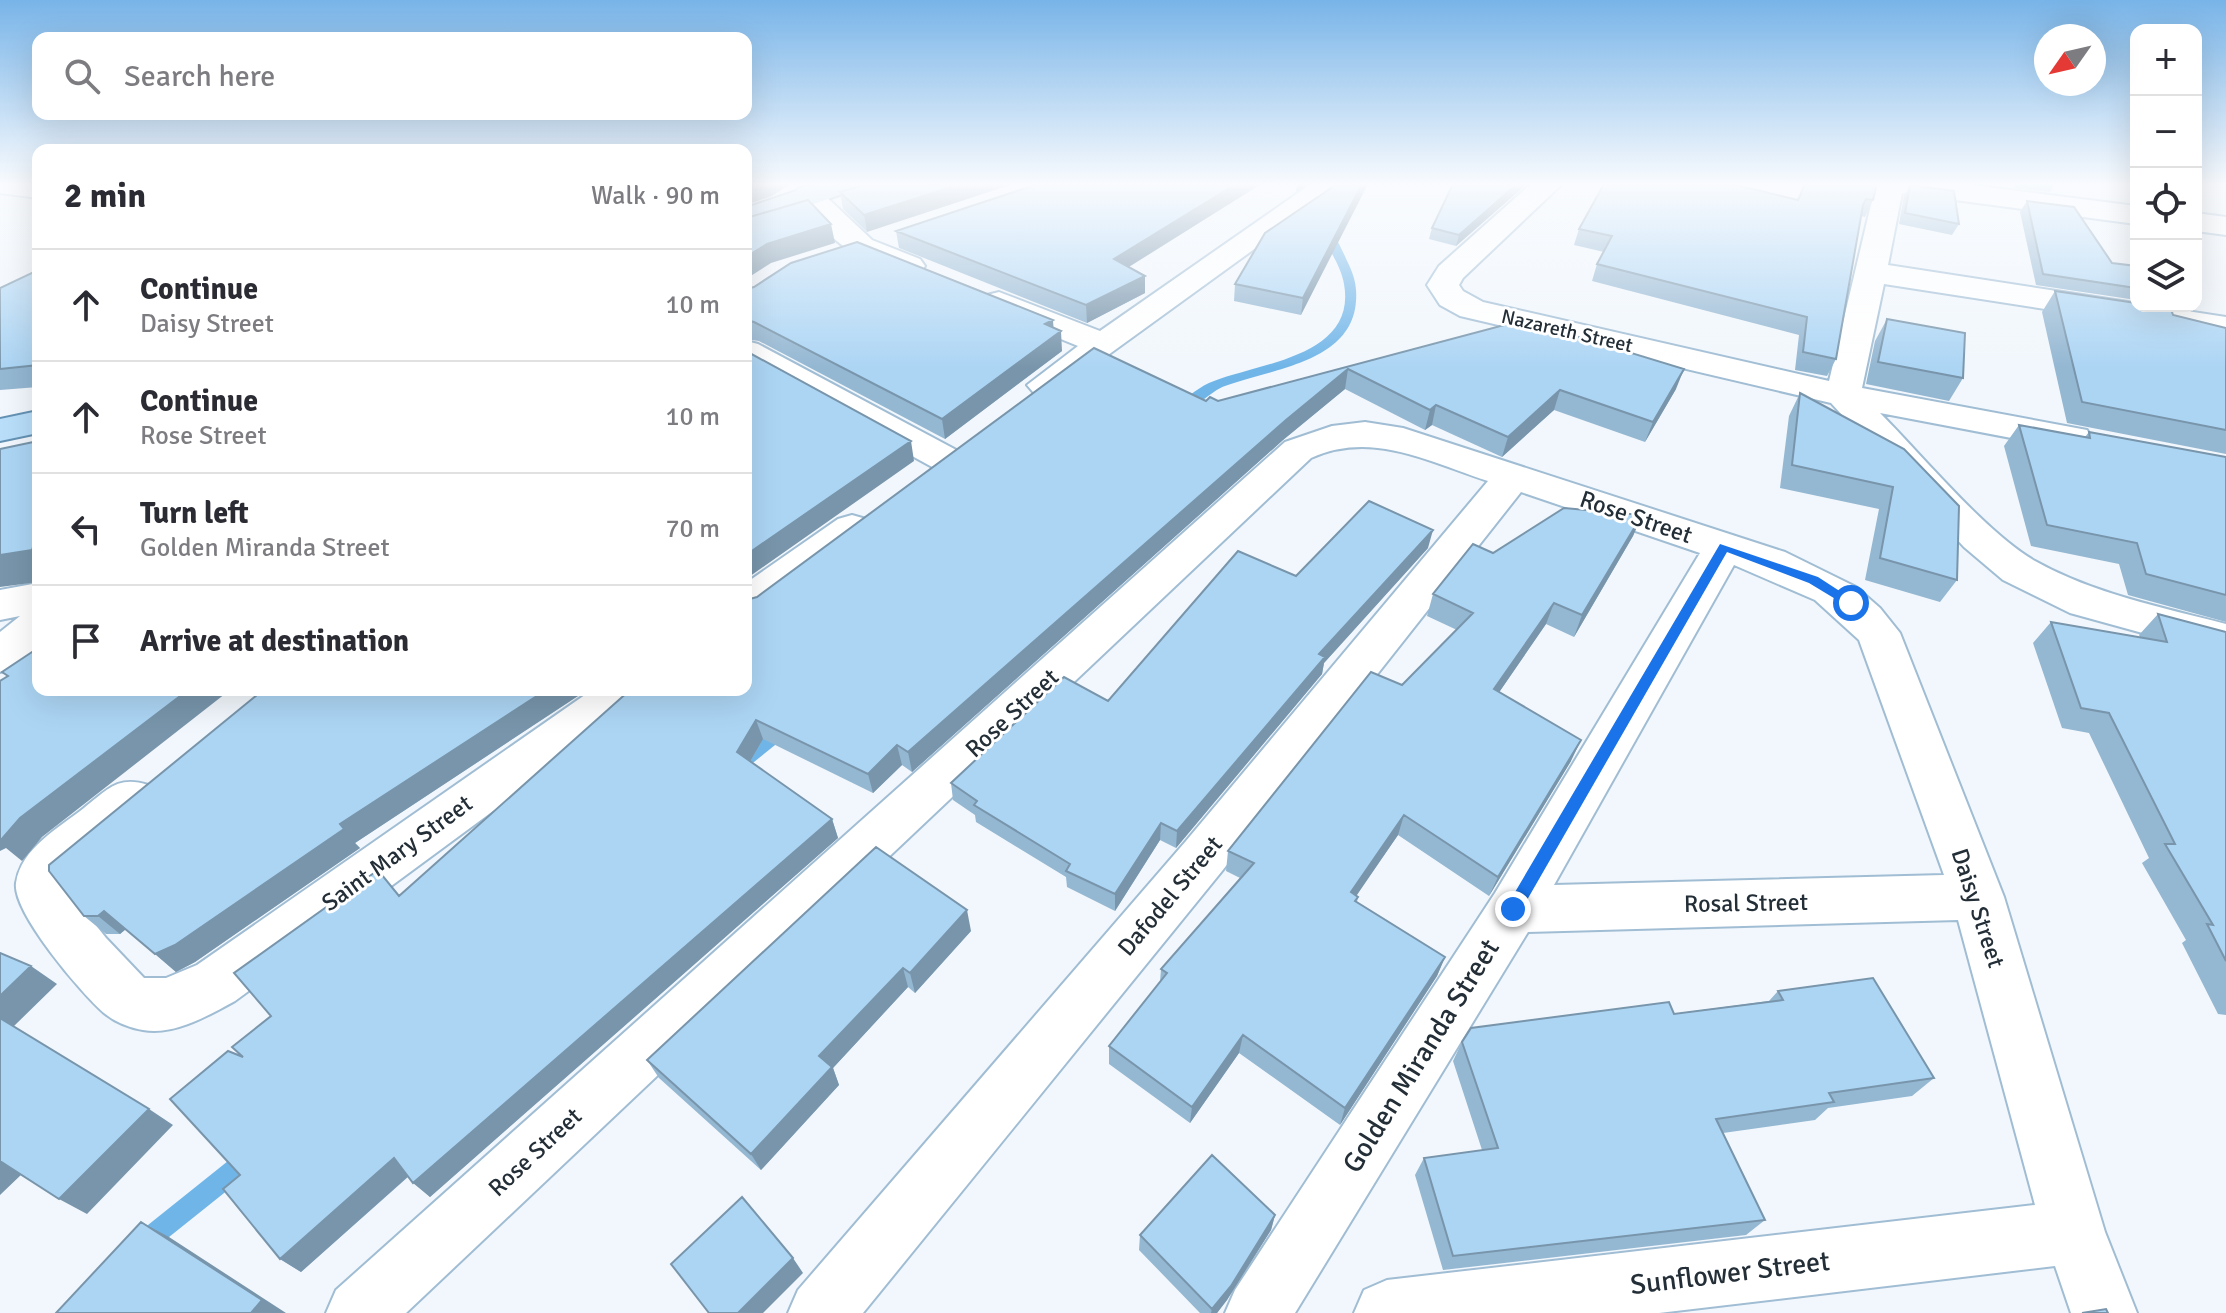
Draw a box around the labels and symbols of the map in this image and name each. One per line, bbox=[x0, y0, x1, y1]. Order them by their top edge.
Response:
north arrow bbox=[2034, 24, 2106, 96]
street label: Nazareth Street bbox=[1499, 304, 1635, 358]
street label: Rose Street bbox=[1576, 484, 1696, 550]
route start bbox=[1833, 585, 1869, 621]
street label: Rose Street bbox=[959, 662, 1065, 764]
street label: Saint Mary Street bbox=[316, 788, 478, 918]
street label: Dafodel Street bbox=[1111, 830, 1229, 962]
street label: Daisy Street bbox=[1945, 845, 2011, 971]
street label: Rosal Street bbox=[1684, 887, 1808, 919]
route end bbox=[1495, 891, 1531, 927]
street label: Golden Miranda Street bbox=[1335, 933, 1507, 1179]
street label: Rose Street bbox=[482, 1101, 588, 1203]
street label: Sunflower Street bbox=[1628, 1244, 1832, 1302]

